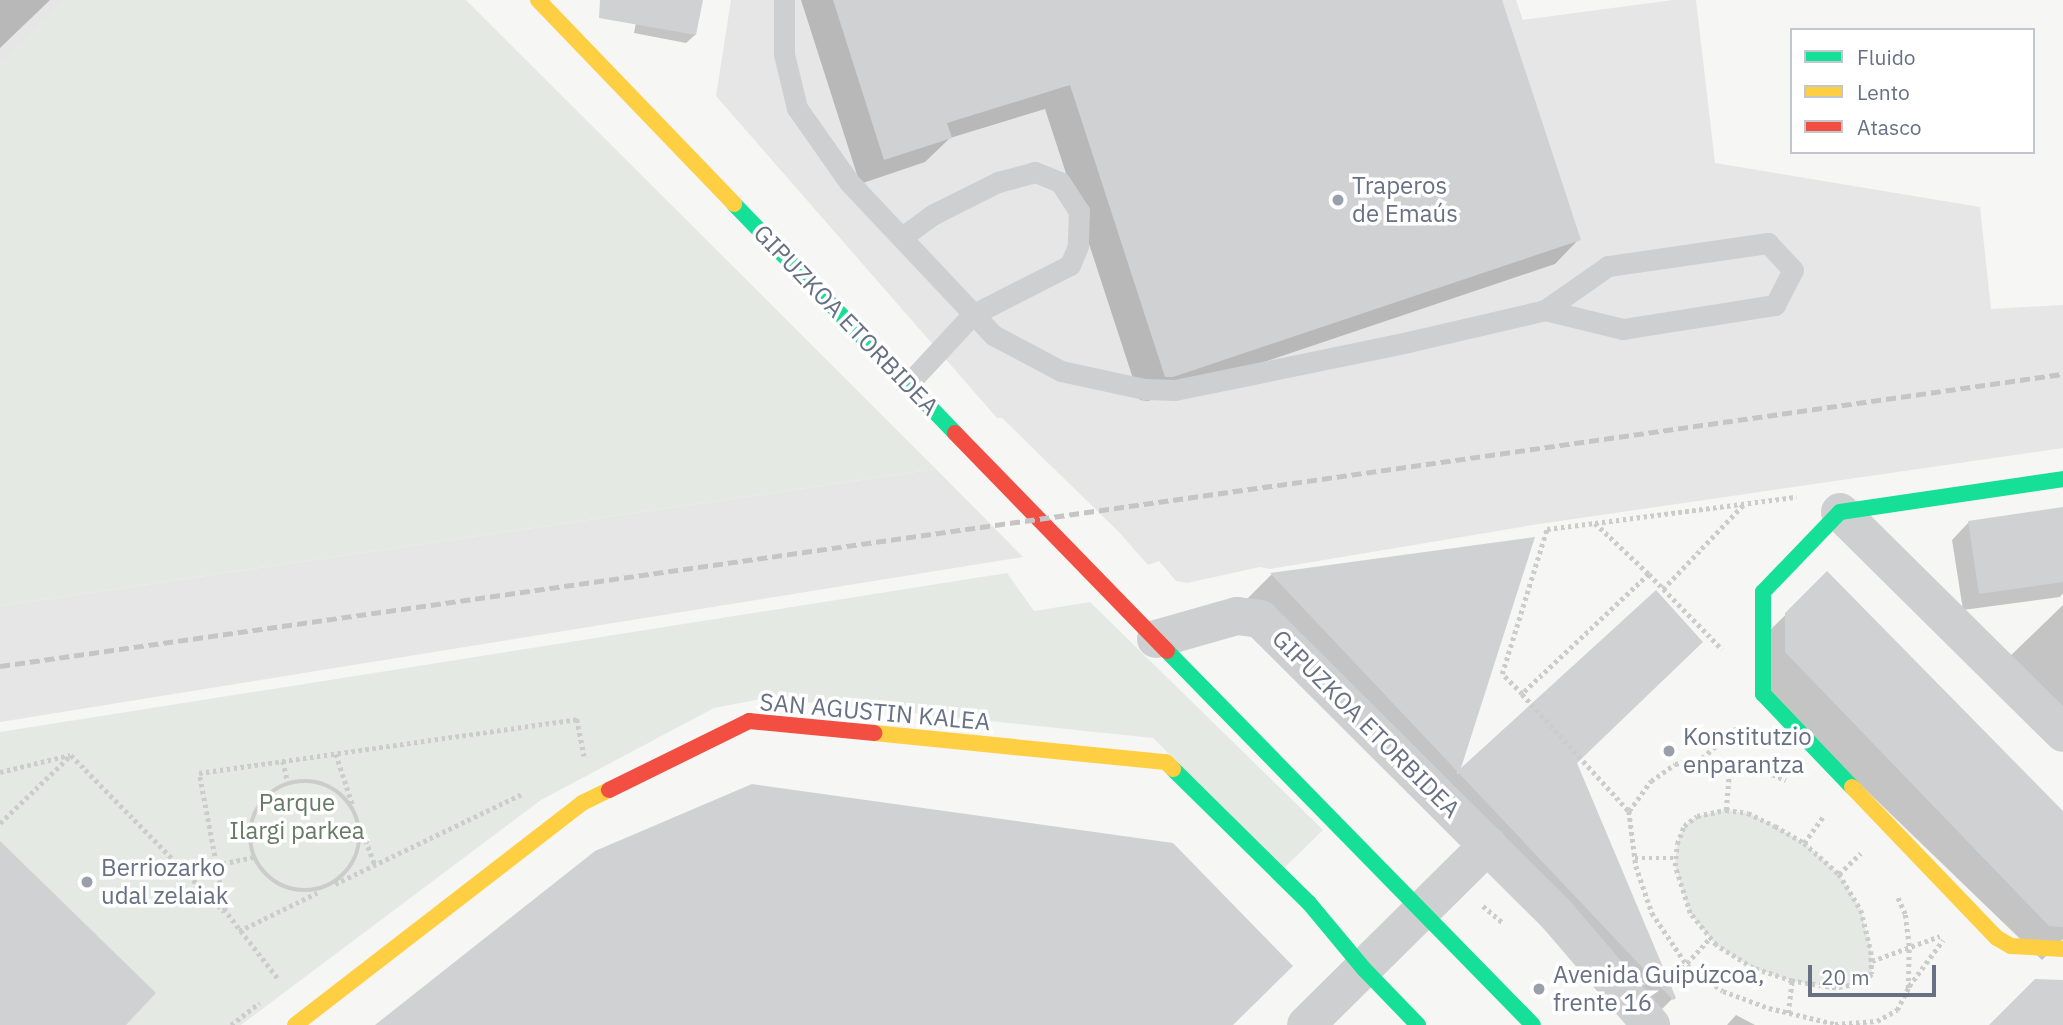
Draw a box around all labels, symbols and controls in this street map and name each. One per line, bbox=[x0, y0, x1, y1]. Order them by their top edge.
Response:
legend bbox=[1790, 28, 2035, 154]
text: Fluido bbox=[1857, 43, 1916, 71]
text: Lento bbox=[1857, 78, 1910, 106]
text: Atasco bbox=[1857, 113, 1921, 141]
place label: Traperos de Emaús bbox=[1352, 172, 1458, 228]
marker: Traperos de Emaús bbox=[1330, 192, 1346, 208]
street label: GIPUZKOA ETORBIDEA bbox=[748, 219, 944, 421]
street label: GIPUZKOA ETORBIDEA bbox=[1266, 624, 1466, 824]
street label: SAN AGUSTIN KALEA bbox=[759, 688, 991, 736]
place label: Konstitutzio enparantza bbox=[1683, 723, 1812, 779]
marker: Konstitutzio enparantza bbox=[1661, 743, 1677, 759]
park label: Parque Ilargi parkea bbox=[229, 789, 365, 845]
place label: Berriozarko udal zelaiak bbox=[101, 854, 228, 910]
marker: Berriozarko udal zelaiak bbox=[79, 874, 95, 890]
scale bar bbox=[1811, 951, 1939, 995]
place label: Avenida Guipúzcoa, frente 16 bbox=[1553, 961, 1764, 1017]
text: 20 m bbox=[1821, 963, 1870, 991]
marker: Avenida Guipúzcoa, frente 16 bbox=[1531, 981, 1547, 997]

